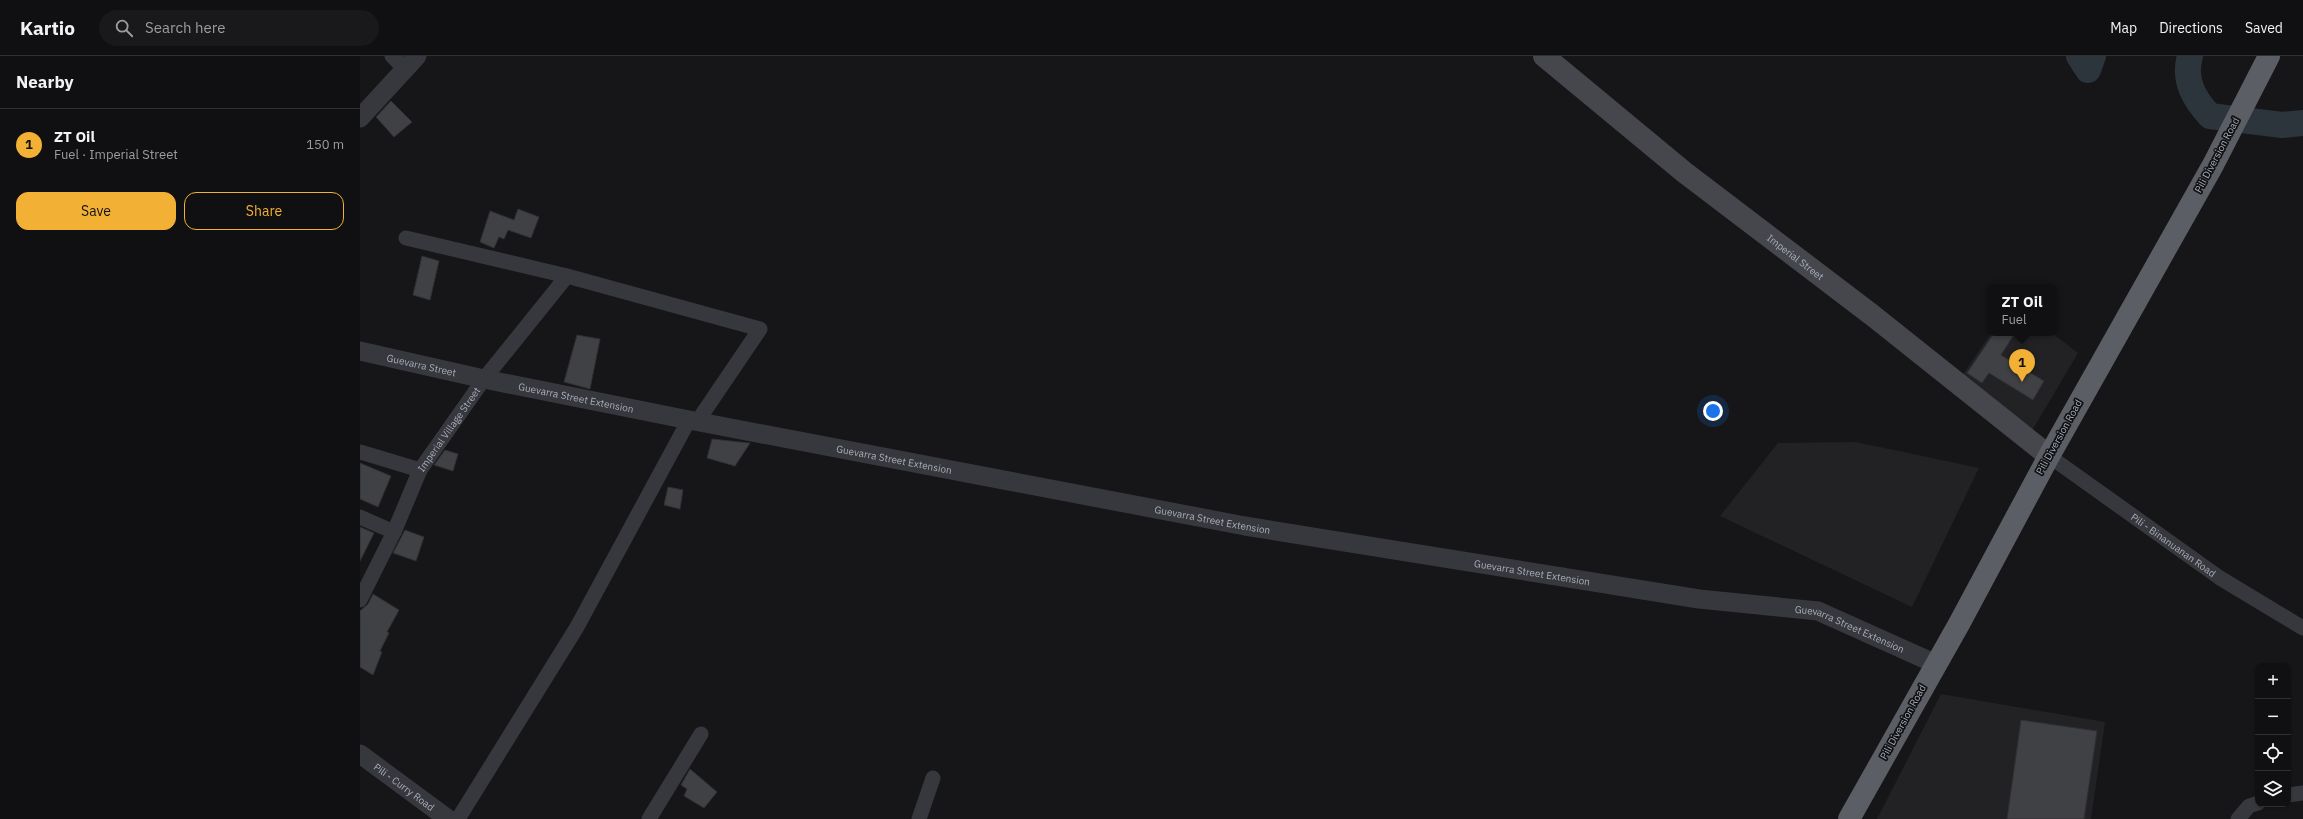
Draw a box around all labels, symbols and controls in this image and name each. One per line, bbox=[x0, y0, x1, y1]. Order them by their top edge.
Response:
search box bbox=[99, 10, 379, 46]
text: Kartio bbox=[20, 16, 75, 40]
icon: search bbox=[113, 17, 135, 39]
text: Search here bbox=[145, 18, 225, 37]
text: Map bbox=[2110, 19, 2137, 37]
text: Directions bbox=[2159, 19, 2223, 37]
text: Saved bbox=[2245, 19, 2283, 37]
text: Nearby bbox=[16, 71, 74, 93]
street label: Pili Diversion Road bbox=[2192, 115, 2242, 195]
text: ZT Oil bbox=[54, 127, 95, 146]
text: 1 bbox=[25, 136, 33, 153]
text: 150 m bbox=[306, 136, 344, 153]
text: Fuel · Imperial Street bbox=[54, 146, 178, 163]
button: Save bbox=[16, 192, 176, 230]
button: Share bbox=[184, 192, 344, 230]
street label: Imperial Street bbox=[1765, 231, 1827, 283]
popup bbox=[1987, 284, 2057, 336]
text: ZT Oil bbox=[2002, 292, 2042, 311]
text: Fuel bbox=[2002, 311, 2027, 328]
pin: 1 bbox=[2009, 349, 2035, 382]
street label: Guevarra Street bbox=[386, 351, 458, 379]
street label: Guevarra Street Extension bbox=[517, 380, 635, 415]
street label: Imperial Village Street bbox=[414, 384, 483, 474]
street label: Pili Diversion Road bbox=[2033, 397, 2085, 477]
your location bbox=[1703, 401, 1723, 421]
street label: Guevarra Street Extension bbox=[835, 442, 953, 476]
street label: Guevarra Street Extension bbox=[1154, 502, 1271, 536]
street label: Pili - Binanuanan Road bbox=[2128, 510, 2219, 580]
street label: Guevarra Street Extension bbox=[1473, 556, 1591, 588]
street label: Guevarra Street Extension bbox=[1794, 602, 1906, 655]
map controls bbox=[2255, 663, 2291, 807]
button: + bbox=[2255, 663, 2291, 699]
street label: Pili Diversion Road bbox=[1877, 682, 1929, 762]
button: − bbox=[2255, 699, 2291, 735]
button: locate bbox=[2255, 735, 2291, 771]
street label: Pili - Curry Road bbox=[371, 760, 437, 813]
button: layers bbox=[2255, 771, 2291, 807]

